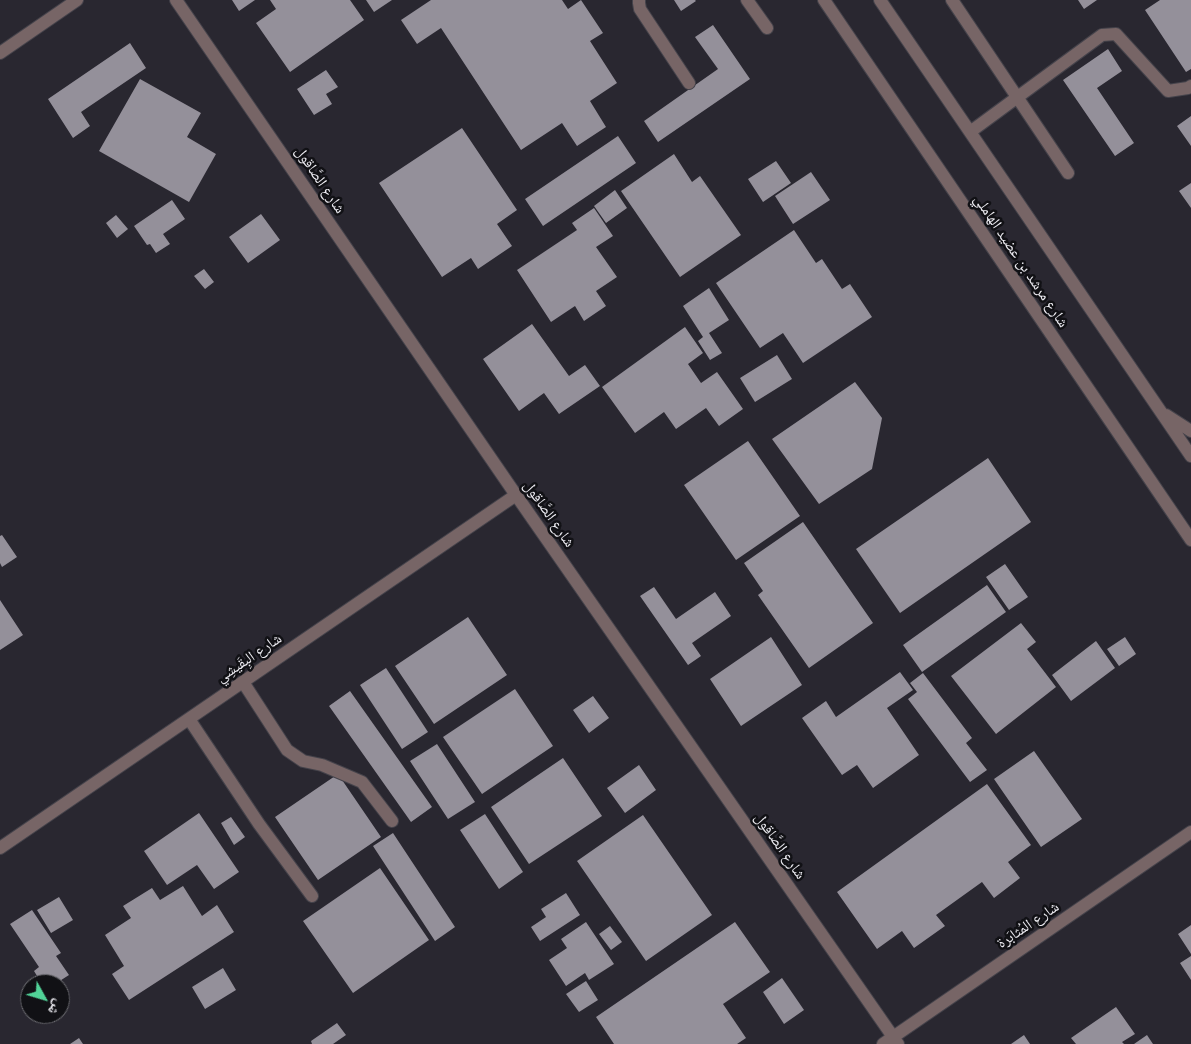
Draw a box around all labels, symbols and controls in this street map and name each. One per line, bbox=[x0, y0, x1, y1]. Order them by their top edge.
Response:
street label: شارع الصَّاقول bbox=[291, 143, 349, 217]
street label: شارع مرشد بن عضيد الهاملي bbox=[970, 191, 1072, 331]
street label: شارع الصَّاقول bbox=[520, 477, 578, 551]
street label: شارع البِقَيشِي bbox=[213, 630, 285, 686]
street label: شارع الصَّاقول bbox=[751, 809, 809, 883]
street label: شارع المُثابَرة bbox=[994, 898, 1062, 952]
north arrow bbox=[20, 974, 70, 1024]
text: ش bbox=[44, 996, 68, 1019]

